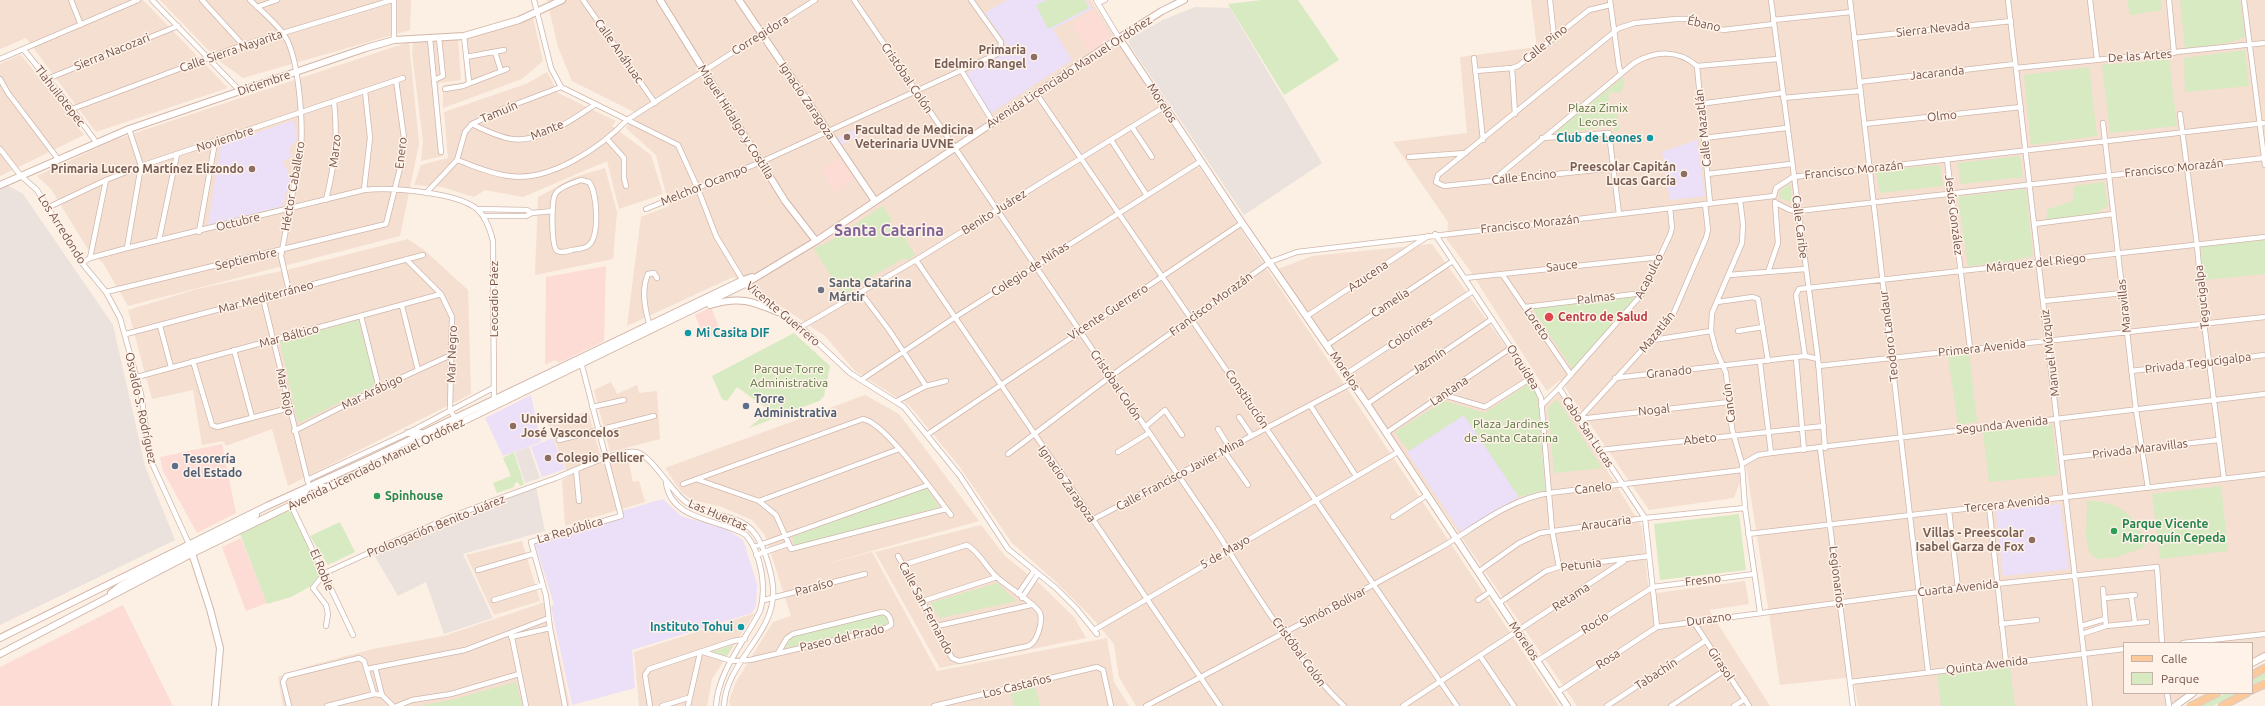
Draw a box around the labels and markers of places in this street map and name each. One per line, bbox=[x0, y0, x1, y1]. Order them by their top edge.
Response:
place label: Primaria Edelmiro Rangel bbox=[934, 43, 1026, 71]
marker: Primaria Edelmiro Rangel bbox=[1029, 52, 1039, 62]
place label: Facultad de Medicina Veterinaria UVNE bbox=[855, 123, 974, 151]
place label: Club de Leones bbox=[1556, 131, 1642, 145]
marker: Facultad de Medicina Veterinaria UVNE bbox=[842, 132, 852, 142]
marker: Club de Leones bbox=[1645, 133, 1655, 143]
place label: Preescolar Capitán Lucas García bbox=[1570, 160, 1676, 188]
place label: Primaria Lucero Martínez Elizondo bbox=[51, 162, 244, 176]
marker: Primaria Lucero Martínez Elizondo bbox=[247, 164, 257, 174]
marker: Preescolar Capitán Lucas García bbox=[1679, 169, 1689, 179]
place label: Santa Catarina Mártir bbox=[829, 276, 911, 304]
marker: Santa Catarina Mártir bbox=[816, 285, 826, 295]
place label: Centro de Salud bbox=[1558, 310, 1648, 324]
marker: Centro de Salud bbox=[1543, 311, 1555, 323]
place label: Mi Casita DIF bbox=[696, 326, 770, 340]
marker: Mi Casita DIF bbox=[683, 328, 693, 338]
place label: Torre Administrativa bbox=[754, 392, 837, 420]
marker: Torre Administrativa bbox=[741, 401, 751, 411]
place label: Universidad José Vasconcelos bbox=[521, 412, 619, 440]
marker: Universidad José Vasconcelos bbox=[508, 421, 518, 431]
place label: Colegio Pellicer bbox=[556, 451, 644, 465]
place label: Tesorería del Estado bbox=[183, 452, 242, 480]
marker: Colegio Pellicer bbox=[543, 453, 553, 463]
marker: Tesorería del Estado bbox=[170, 461, 180, 471]
place label: Spinhouse bbox=[385, 489, 443, 503]
marker: Spinhouse bbox=[372, 491, 382, 501]
place label: Parque Vicente Marroquín Cepeda bbox=[2122, 517, 2226, 545]
place label: Villas - Preescolar Isabel Garza de Fox bbox=[1916, 526, 2024, 554]
marker: Parque Vicente Marroquín Cepeda bbox=[2109, 526, 2119, 536]
marker: Villas - Preescolar Isabel Garza de Fox bbox=[2027, 535, 2037, 545]
place label: Instituto Tohui bbox=[650, 620, 733, 634]
marker: Instituto Tohui bbox=[736, 622, 746, 632]

